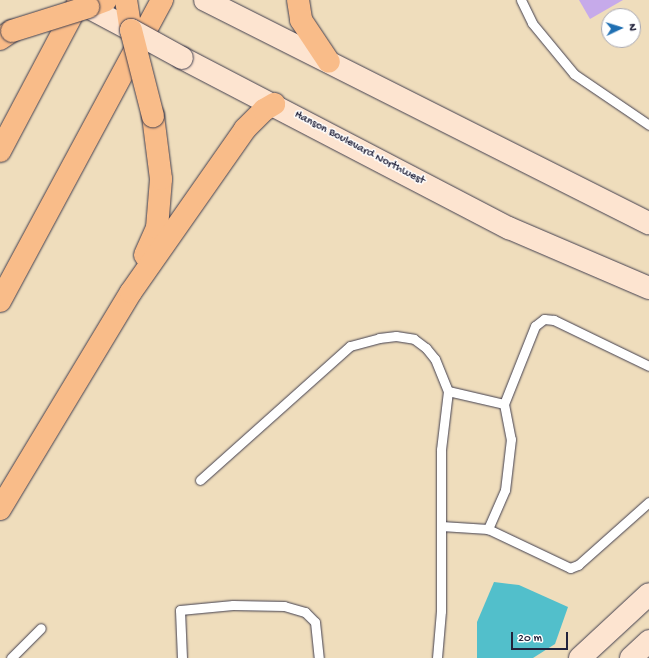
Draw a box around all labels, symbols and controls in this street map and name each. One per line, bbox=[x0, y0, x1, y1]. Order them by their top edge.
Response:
north arrow bbox=[601, 8, 641, 48]
text: N bbox=[626, 23, 638, 31]
street label: Hanson Boulevard Northwest bbox=[291, 108, 427, 190]
scale bar bbox=[513, 624, 570, 650]
text: 20 m bbox=[518, 632, 542, 646]

